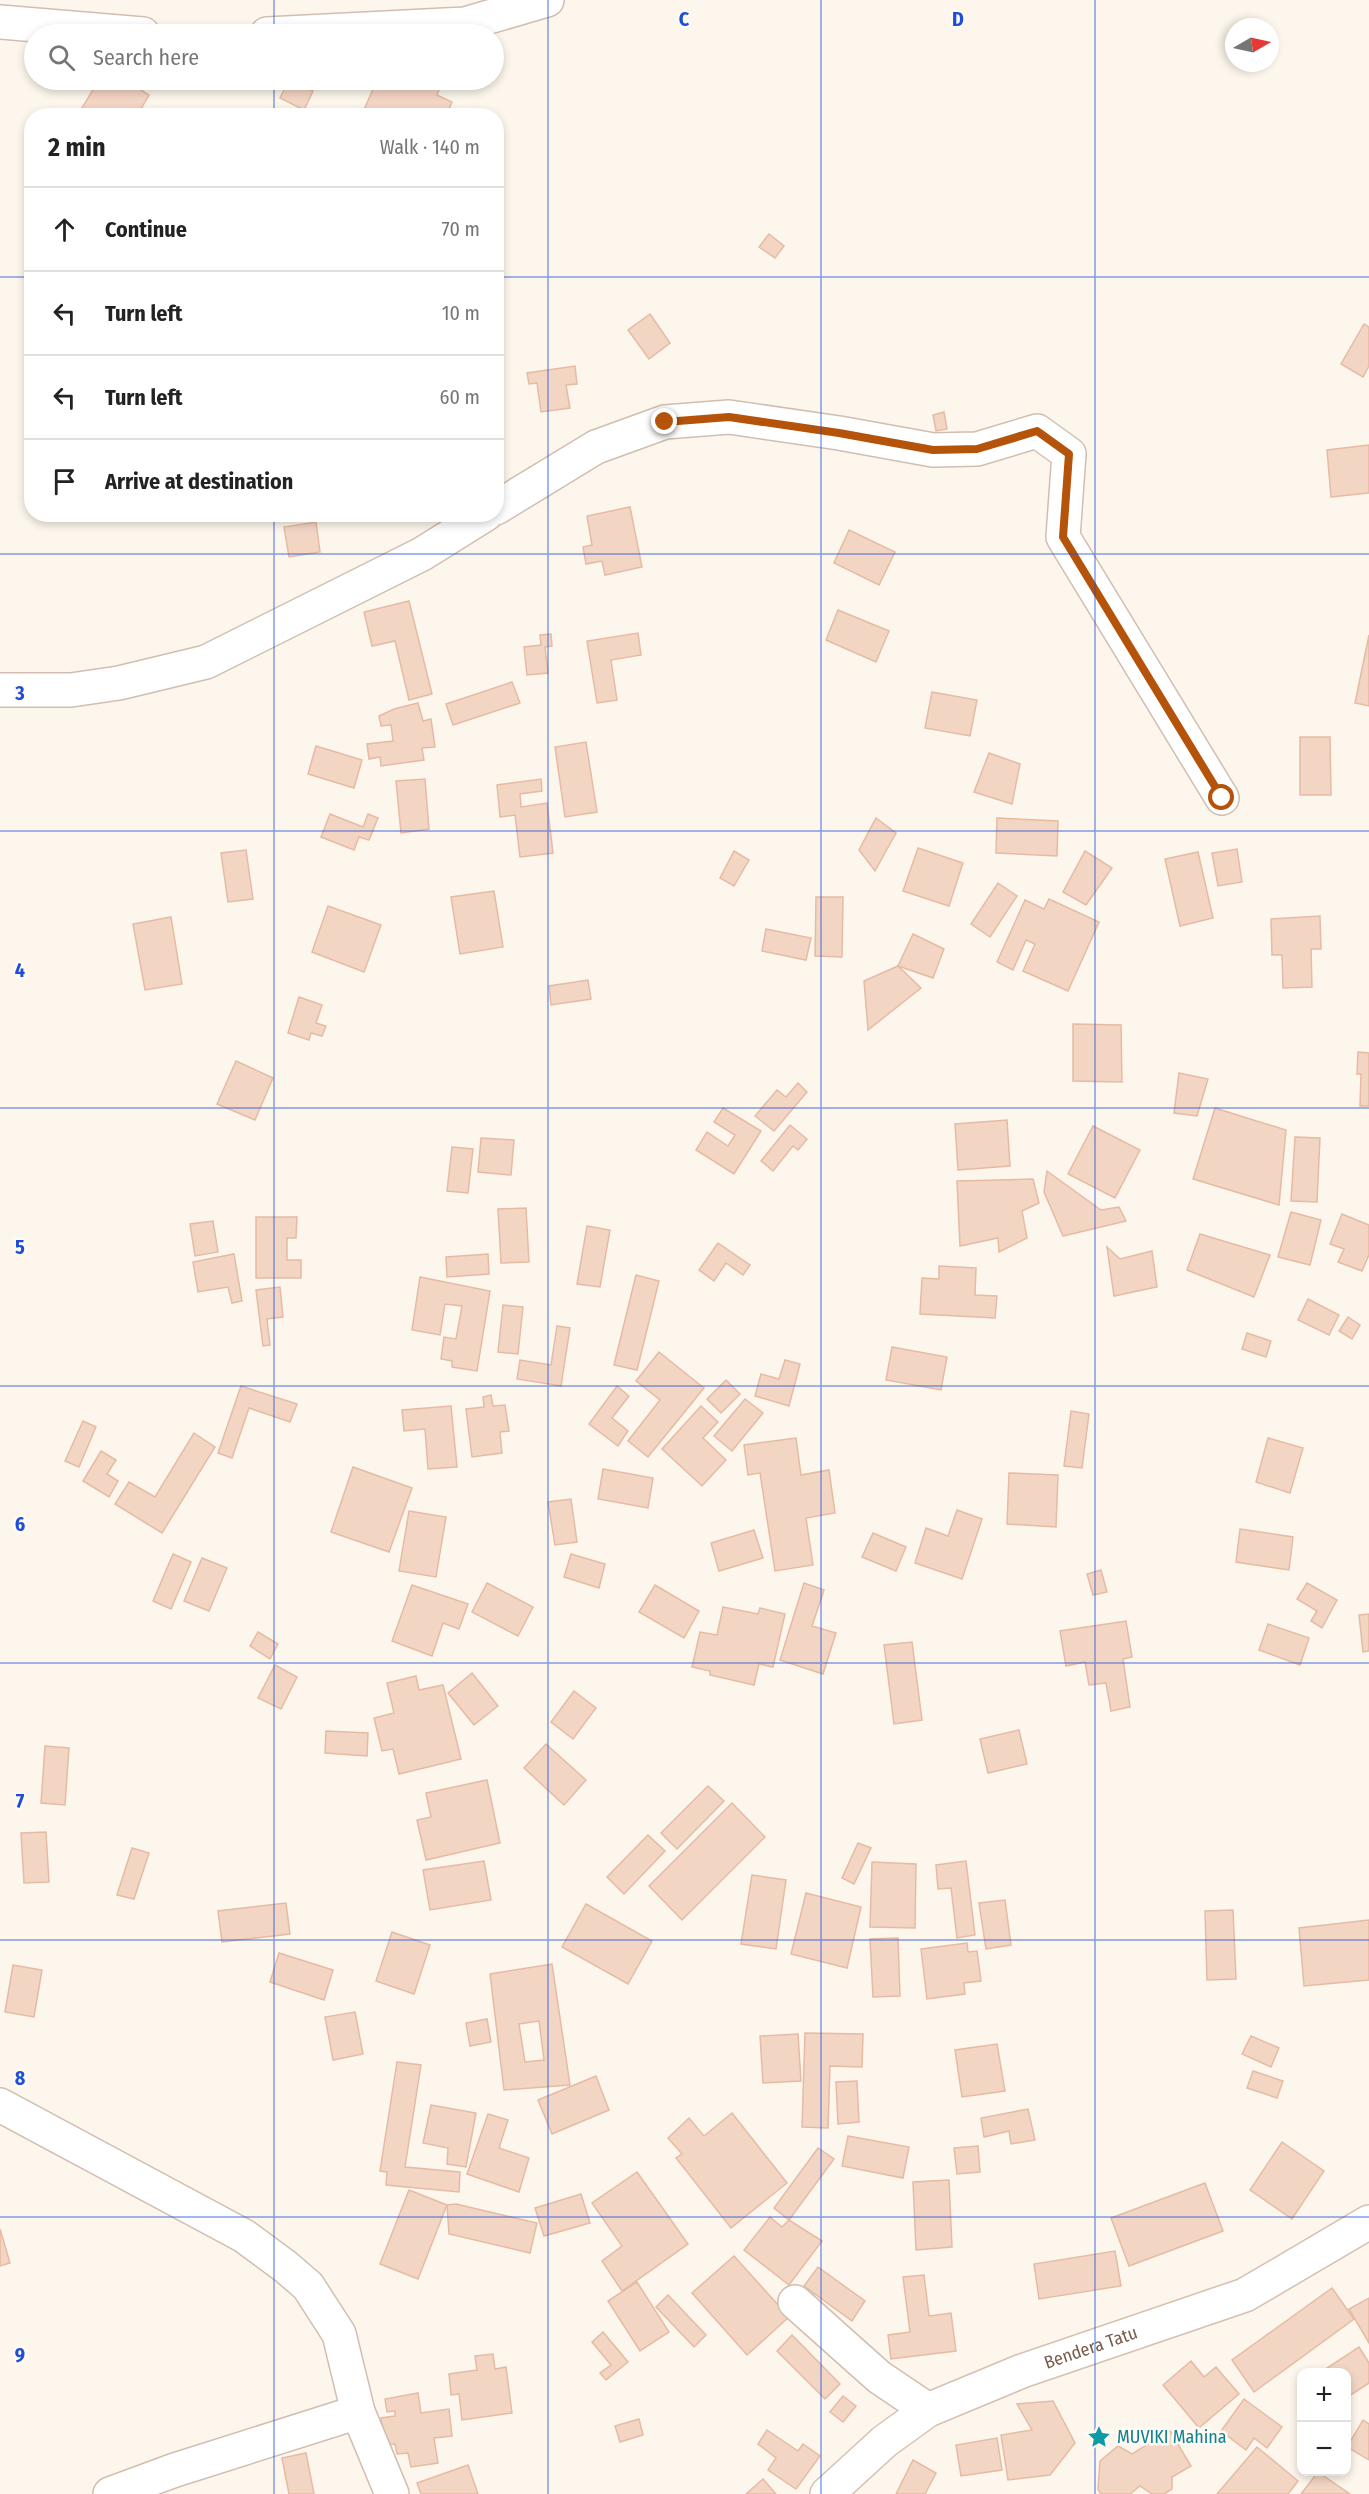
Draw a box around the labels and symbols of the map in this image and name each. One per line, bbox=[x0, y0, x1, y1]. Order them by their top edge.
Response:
text: C bbox=[679, 7, 690, 31]
text: D bbox=[952, 7, 964, 31]
north arrow bbox=[1225, 18, 1279, 72]
route end bbox=[651, 408, 677, 434]
text: 3 bbox=[14, 681, 25, 705]
route start bbox=[1208, 784, 1234, 810]
text: 4 bbox=[15, 958, 25, 982]
text: 5 bbox=[15, 1235, 25, 1259]
text: 6 bbox=[15, 1512, 25, 1536]
text: 7 bbox=[16, 1789, 25, 1813]
text: 8 bbox=[15, 2066, 26, 2090]
street label: Bendera Tatu bbox=[1041, 2321, 1140, 2374]
text: 9 bbox=[15, 2343, 25, 2367]
place icon: MUVIKI Mahina bbox=[1086, 2424, 1112, 2450]
place label: MUVIKI Mahina bbox=[1117, 2426, 1227, 2448]

